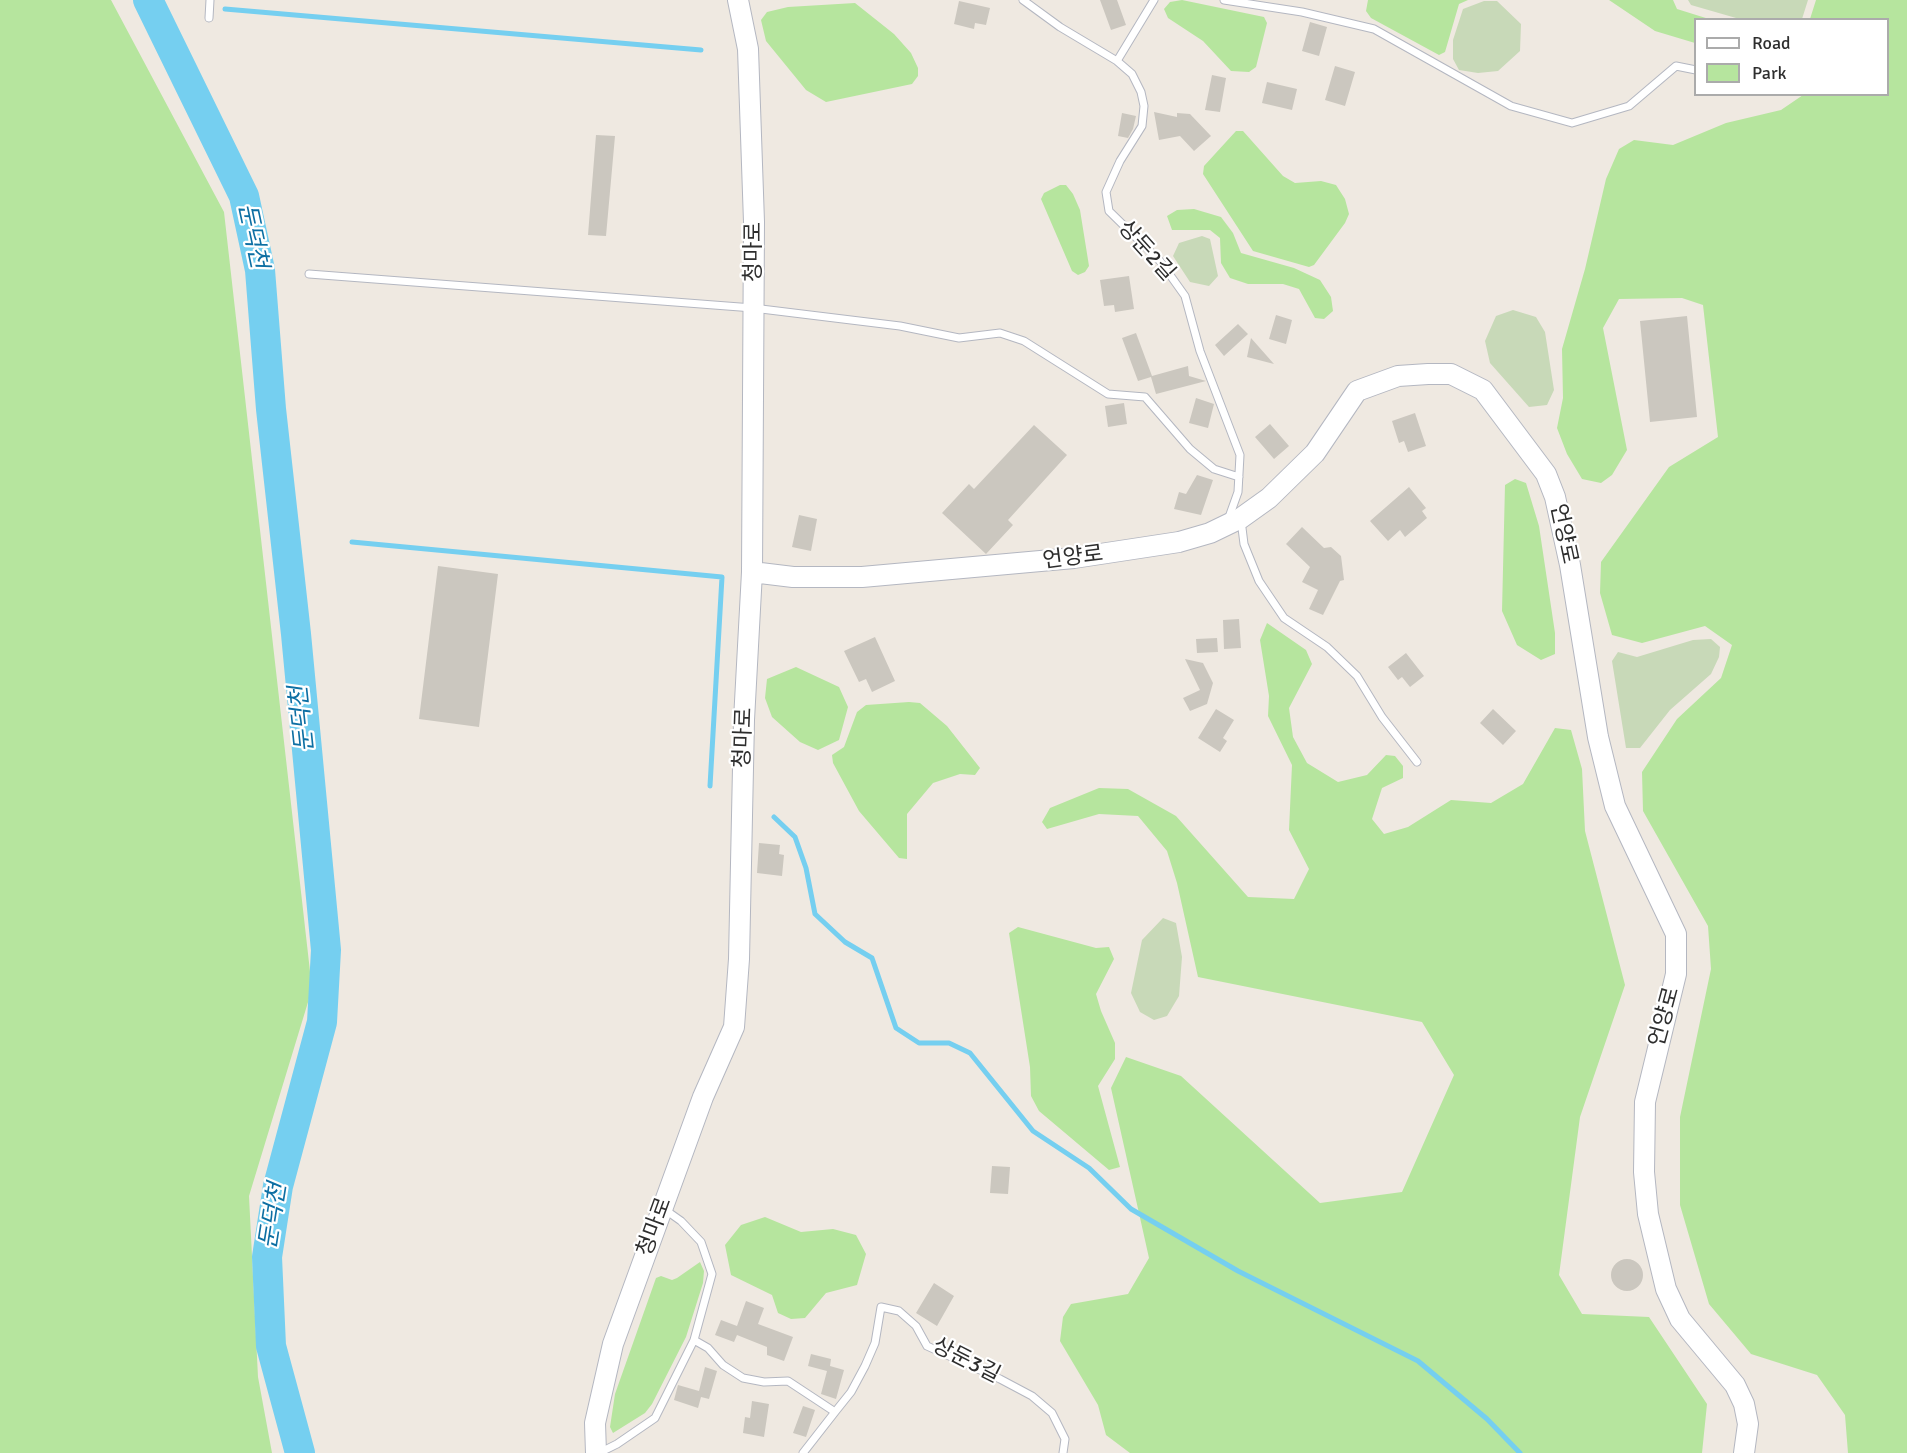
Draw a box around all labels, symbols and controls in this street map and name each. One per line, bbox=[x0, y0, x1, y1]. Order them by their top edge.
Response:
legend bbox=[1694, 18, 1889, 96]
text: Road bbox=[1752, 32, 1791, 54]
text: Park bbox=[1752, 62, 1787, 84]
water label: 둔덕천 bbox=[231, 201, 273, 271]
street label: 상둔2길 bbox=[1112, 215, 1180, 287]
street label: 청마로 bbox=[741, 222, 767, 282]
street label: 언양로 bbox=[1544, 502, 1582, 566]
street label: 언양로 bbox=[1041, 541, 1105, 575]
water label: 둔덕천 bbox=[285, 685, 321, 753]
street label: 청마로 bbox=[730, 707, 758, 769]
street label: 언양로 bbox=[1644, 984, 1686, 1050]
water label: 둔덕천 bbox=[255, 1181, 293, 1251]
street label: 청마로 bbox=[632, 1194, 678, 1260]
street label: 상둔3길 bbox=[928, 1333, 1004, 1389]

